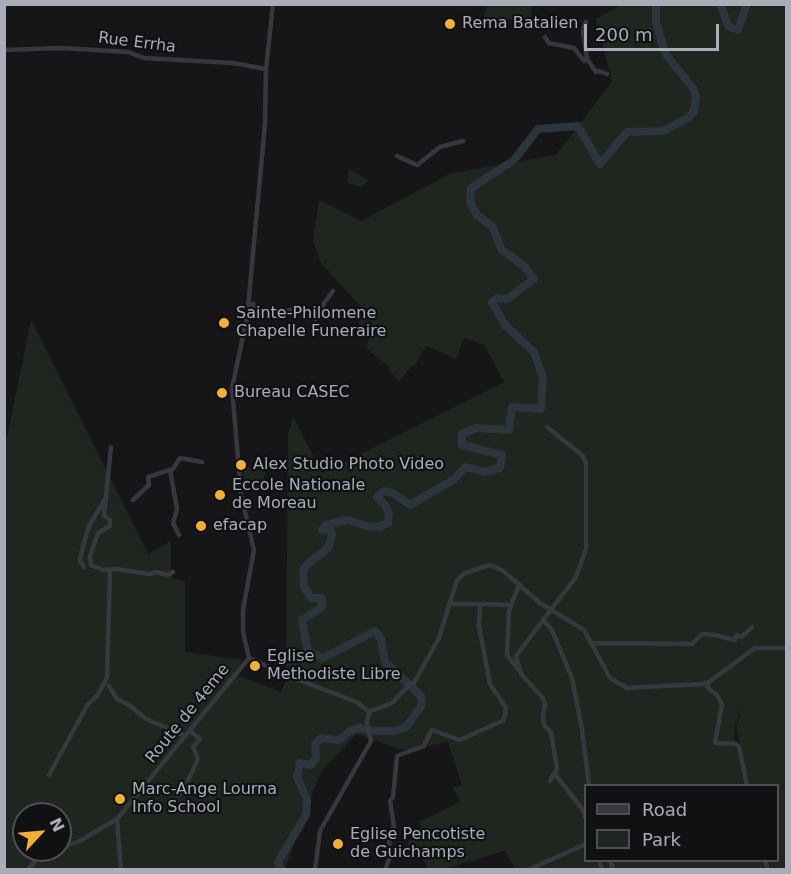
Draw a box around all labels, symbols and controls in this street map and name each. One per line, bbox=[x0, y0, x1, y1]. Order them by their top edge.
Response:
scale bar bbox=[587, 12, 722, 50]
place label: Rema Batalien bbox=[462, 14, 578, 34]
marker: Rema Batalien bbox=[443, 17, 457, 31]
text: 200 m bbox=[595, 24, 653, 45]
street label: Rue Errha bbox=[97, 29, 177, 57]
place label: Sainte-Philomene Chapelle Funeraire bbox=[236, 304, 386, 342]
marker: Sainte-Philomene Chapelle Funeraire bbox=[217, 316, 231, 330]
place label: Bureau CASEC bbox=[234, 383, 350, 403]
marker: Bureau CASEC bbox=[215, 386, 229, 400]
place label: Alex Studio Photo Video bbox=[253, 455, 444, 475]
marker: Alex Studio Photo Video bbox=[234, 458, 248, 472]
place label: Eccole Nationale de Moreau bbox=[232, 476, 365, 514]
marker: Eccole Nationale de Moreau bbox=[213, 488, 227, 502]
place label: efacap bbox=[213, 516, 267, 536]
marker: efacap bbox=[194, 519, 208, 533]
place label: Eglise Methodiste Libre bbox=[267, 647, 401, 685]
marker: Eglise Methodiste Libre bbox=[248, 659, 262, 673]
street label: Route de 4eme bbox=[142, 661, 234, 767]
place label: Marc-Ange Lourna Info School bbox=[132, 780, 277, 818]
legend bbox=[584, 784, 779, 862]
marker: Marc-Ange Lourna Info School bbox=[113, 792, 127, 806]
text: Road bbox=[642, 799, 687, 820]
north arrow bbox=[12, 802, 72, 862]
text: N bbox=[45, 815, 68, 835]
place label: Eglise Pencotiste de Guichamps bbox=[350, 825, 485, 863]
text: Park bbox=[642, 829, 681, 850]
marker: Eglise Pencotiste de Guichamps bbox=[331, 837, 345, 851]

